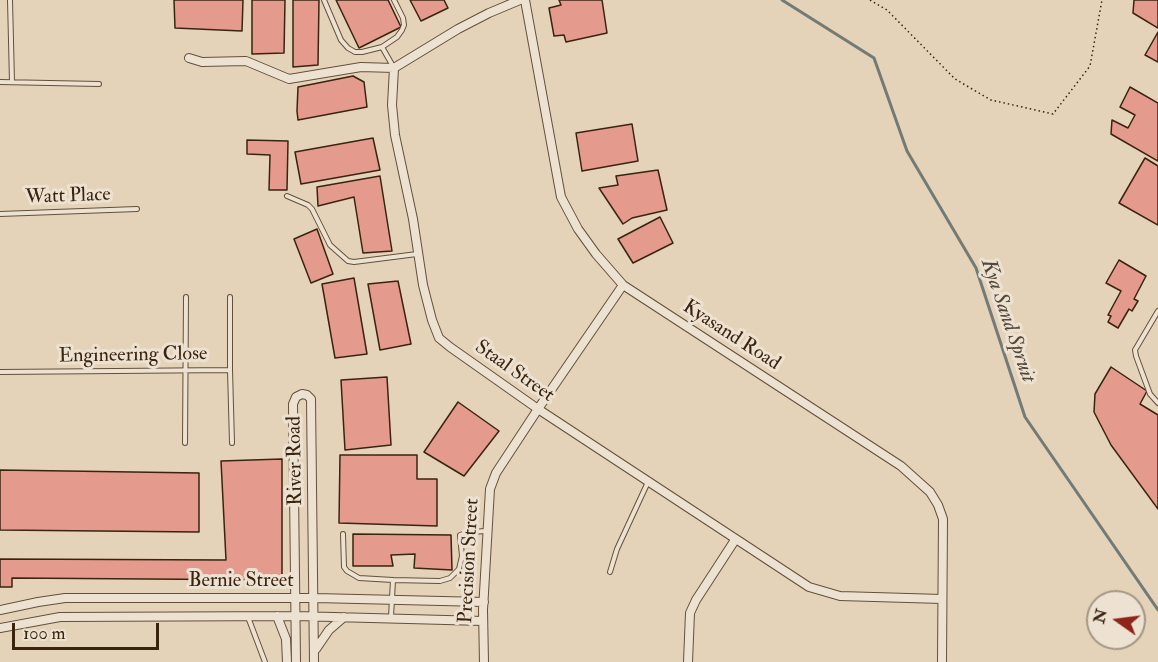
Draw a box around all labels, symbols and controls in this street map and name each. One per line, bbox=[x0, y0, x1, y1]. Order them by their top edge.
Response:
street label: Watt Place bbox=[25, 184, 111, 210]
water label: Kya Sand Spruit bbox=[974, 256, 1040, 386]
street label: Kyasand Road bbox=[678, 296, 784, 376]
street label: Staal Street bbox=[470, 336, 558, 408]
street label: Engineering Close bbox=[59, 343, 207, 369]
street label: River Road bbox=[283, 416, 309, 506]
street label: Precision Street bbox=[455, 498, 485, 624]
street label: Bernie Street bbox=[188, 570, 294, 594]
north arrow bbox=[1086, 590, 1146, 650]
text: N bbox=[1089, 607, 1112, 626]
scale bar bbox=[15, 611, 162, 649]
text: 100 m bbox=[23, 622, 66, 645]

